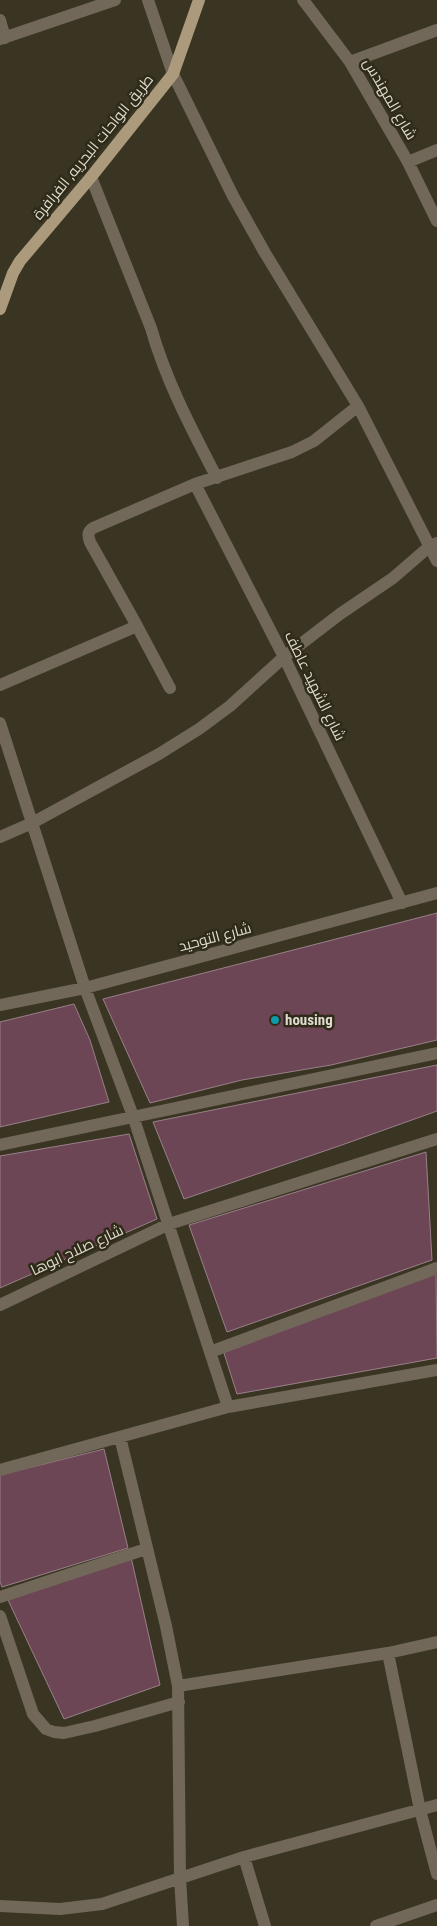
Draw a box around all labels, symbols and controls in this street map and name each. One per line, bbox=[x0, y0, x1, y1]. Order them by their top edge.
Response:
street label: شارع المهندس bbox=[358, 55, 421, 144]
street label: طريق الواحات البحريه, الفرافرة bbox=[29, 71, 158, 224]
street label: شارع الشهيد عاطف bbox=[279, 628, 349, 745]
street label: شارع التوحيد bbox=[177, 919, 254, 957]
place label: housing bbox=[285, 1011, 333, 1029]
marker: housing bbox=[269, 1014, 281, 1026]
street label: شارع صلاح ابوها bbox=[28, 1221, 127, 1281]

